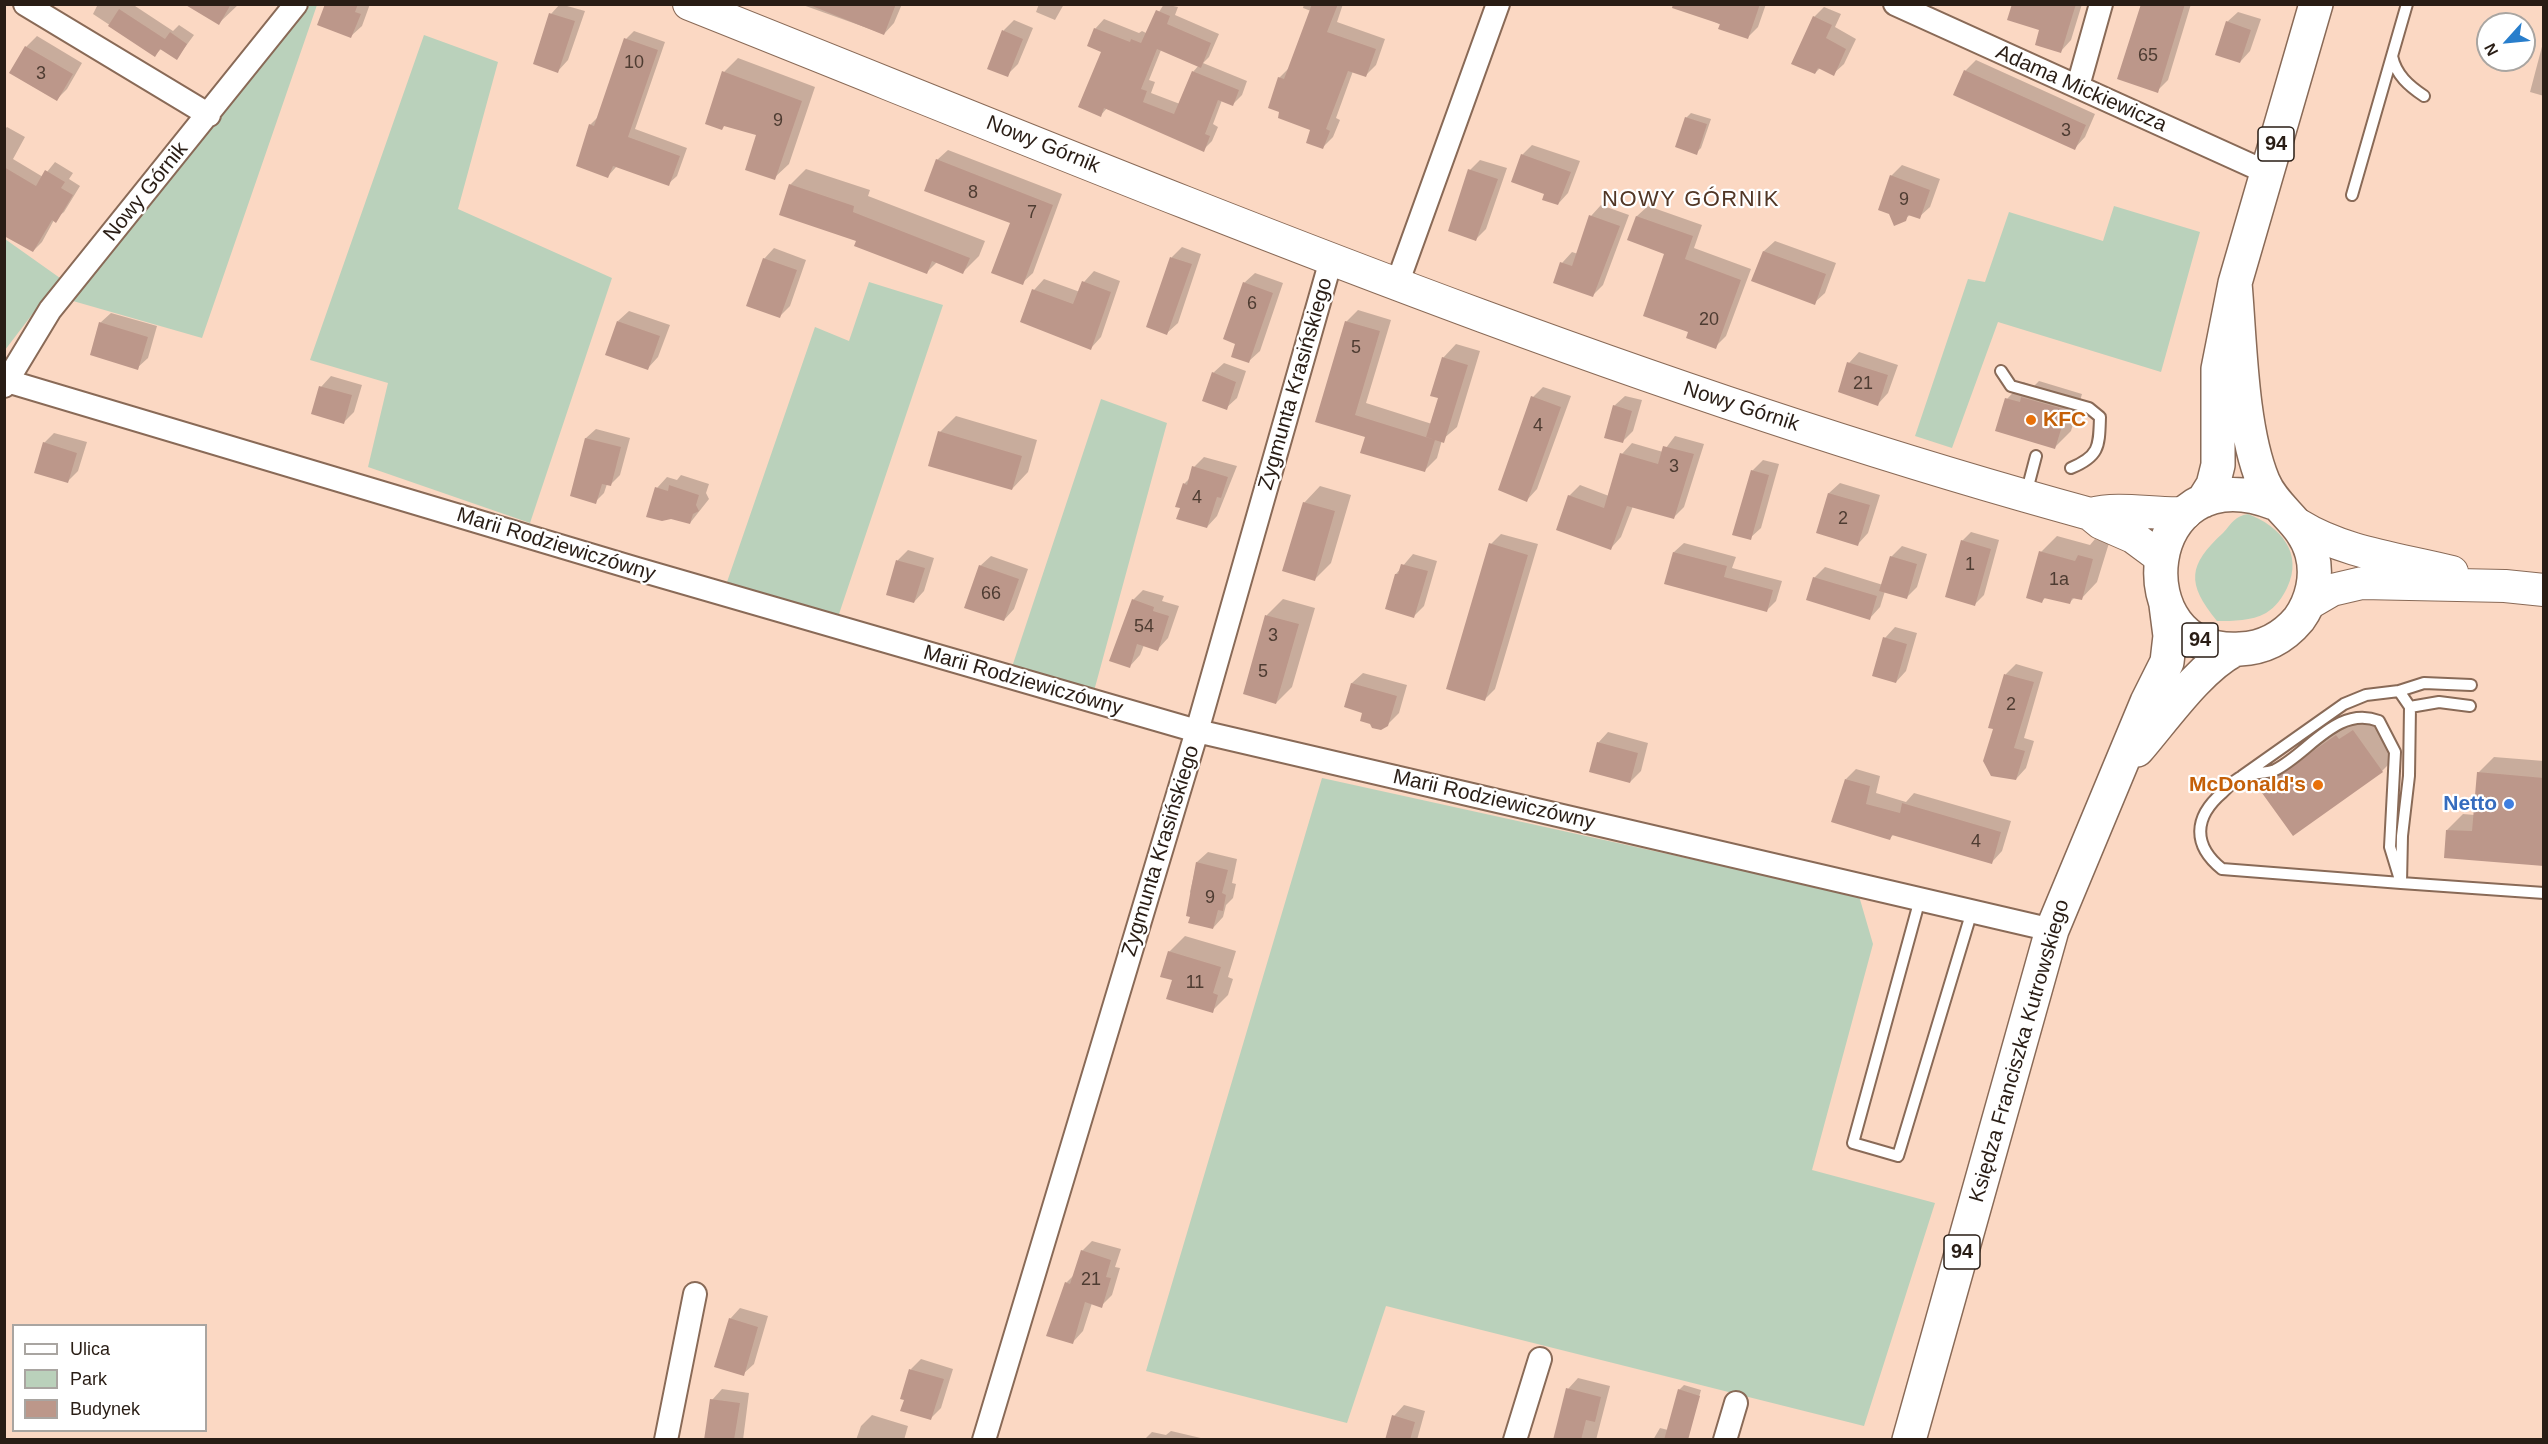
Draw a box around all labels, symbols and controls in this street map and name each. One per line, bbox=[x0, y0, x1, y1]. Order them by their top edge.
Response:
north arrow bbox=[2476, 12, 2536, 72]
street label: Adama Mickiewicza bbox=[1992, 40, 2170, 138]
text: N bbox=[2481, 40, 2501, 59]
house number: 65 bbox=[2138, 45, 2158, 67]
house number: 10 bbox=[624, 52, 644, 74]
house number: 3 bbox=[36, 63, 46, 85]
house number: 9 bbox=[773, 110, 783, 132]
street label: Nowy Górnik bbox=[983, 111, 1103, 179]
house number: 3 bbox=[2061, 120, 2071, 142]
road number: 94 bbox=[2258, 127, 2294, 161]
street label: Nowy Górnik bbox=[98, 137, 194, 247]
house number: 8 bbox=[968, 182, 978, 204]
district label: NOWY GÓRNIK bbox=[1602, 187, 1780, 213]
house number: 9 bbox=[1899, 189, 1909, 211]
house number: 7 bbox=[1027, 202, 1037, 224]
street label: Zygmunta Krasińskiego bbox=[1254, 275, 1338, 493]
house number: 6 bbox=[1247, 293, 1257, 315]
house number: 20 bbox=[1699, 309, 1719, 331]
house number: 5 bbox=[1351, 337, 1361, 359]
house number: 21 bbox=[1853, 373, 1873, 395]
street label: Nowy Górnik bbox=[1680, 376, 1802, 438]
place label: KFC bbox=[2043, 407, 2086, 433]
marker: KFC bbox=[2024, 413, 2038, 427]
house number: 4 bbox=[1533, 415, 1543, 437]
house number: 3 bbox=[1669, 456, 1679, 478]
house number: 4 bbox=[1192, 487, 1202, 509]
street label: Marii Rodziewiczówny bbox=[454, 503, 658, 587]
house number: 2 bbox=[1838, 508, 1848, 530]
house number: 1 bbox=[1965, 554, 1975, 576]
house number: 1a bbox=[2049, 569, 2069, 591]
house number: 66 bbox=[981, 583, 1001, 605]
house number: 54 bbox=[1134, 616, 1154, 638]
road number: 94 bbox=[2182, 623, 2218, 657]
house number: 3 bbox=[1268, 625, 1278, 647]
street label: Marii Rodziewiczówny bbox=[920, 640, 1126, 722]
house number: 5 bbox=[1258, 661, 1268, 683]
house number: 2 bbox=[2006, 694, 2016, 716]
street label: Zygmunta Krasińskiego bbox=[1117, 742, 1205, 960]
street label: Marii Rodziewiczówny bbox=[1391, 764, 1597, 836]
place label: McDonald's bbox=[2189, 772, 2306, 798]
marker: McDonald's bbox=[2311, 778, 2325, 792]
place label: Netto bbox=[2443, 791, 2497, 817]
marker: Netto bbox=[2502, 797, 2516, 811]
house number: 4 bbox=[1971, 831, 1981, 853]
house number: 9 bbox=[1205, 887, 1215, 909]
street label: Księdza Franciszka Kutrowskiego bbox=[1965, 897, 2075, 1205]
house number: 11 bbox=[1186, 972, 1204, 994]
road number: 94 bbox=[1944, 1235, 1980, 1269]
house number: 21 bbox=[1081, 1269, 1101, 1291]
legend bbox=[12, 1324, 207, 1432]
text: Ulica bbox=[70, 1339, 110, 1359]
text: Park bbox=[70, 1369, 107, 1389]
text: Budynek bbox=[70, 1399, 140, 1419]

